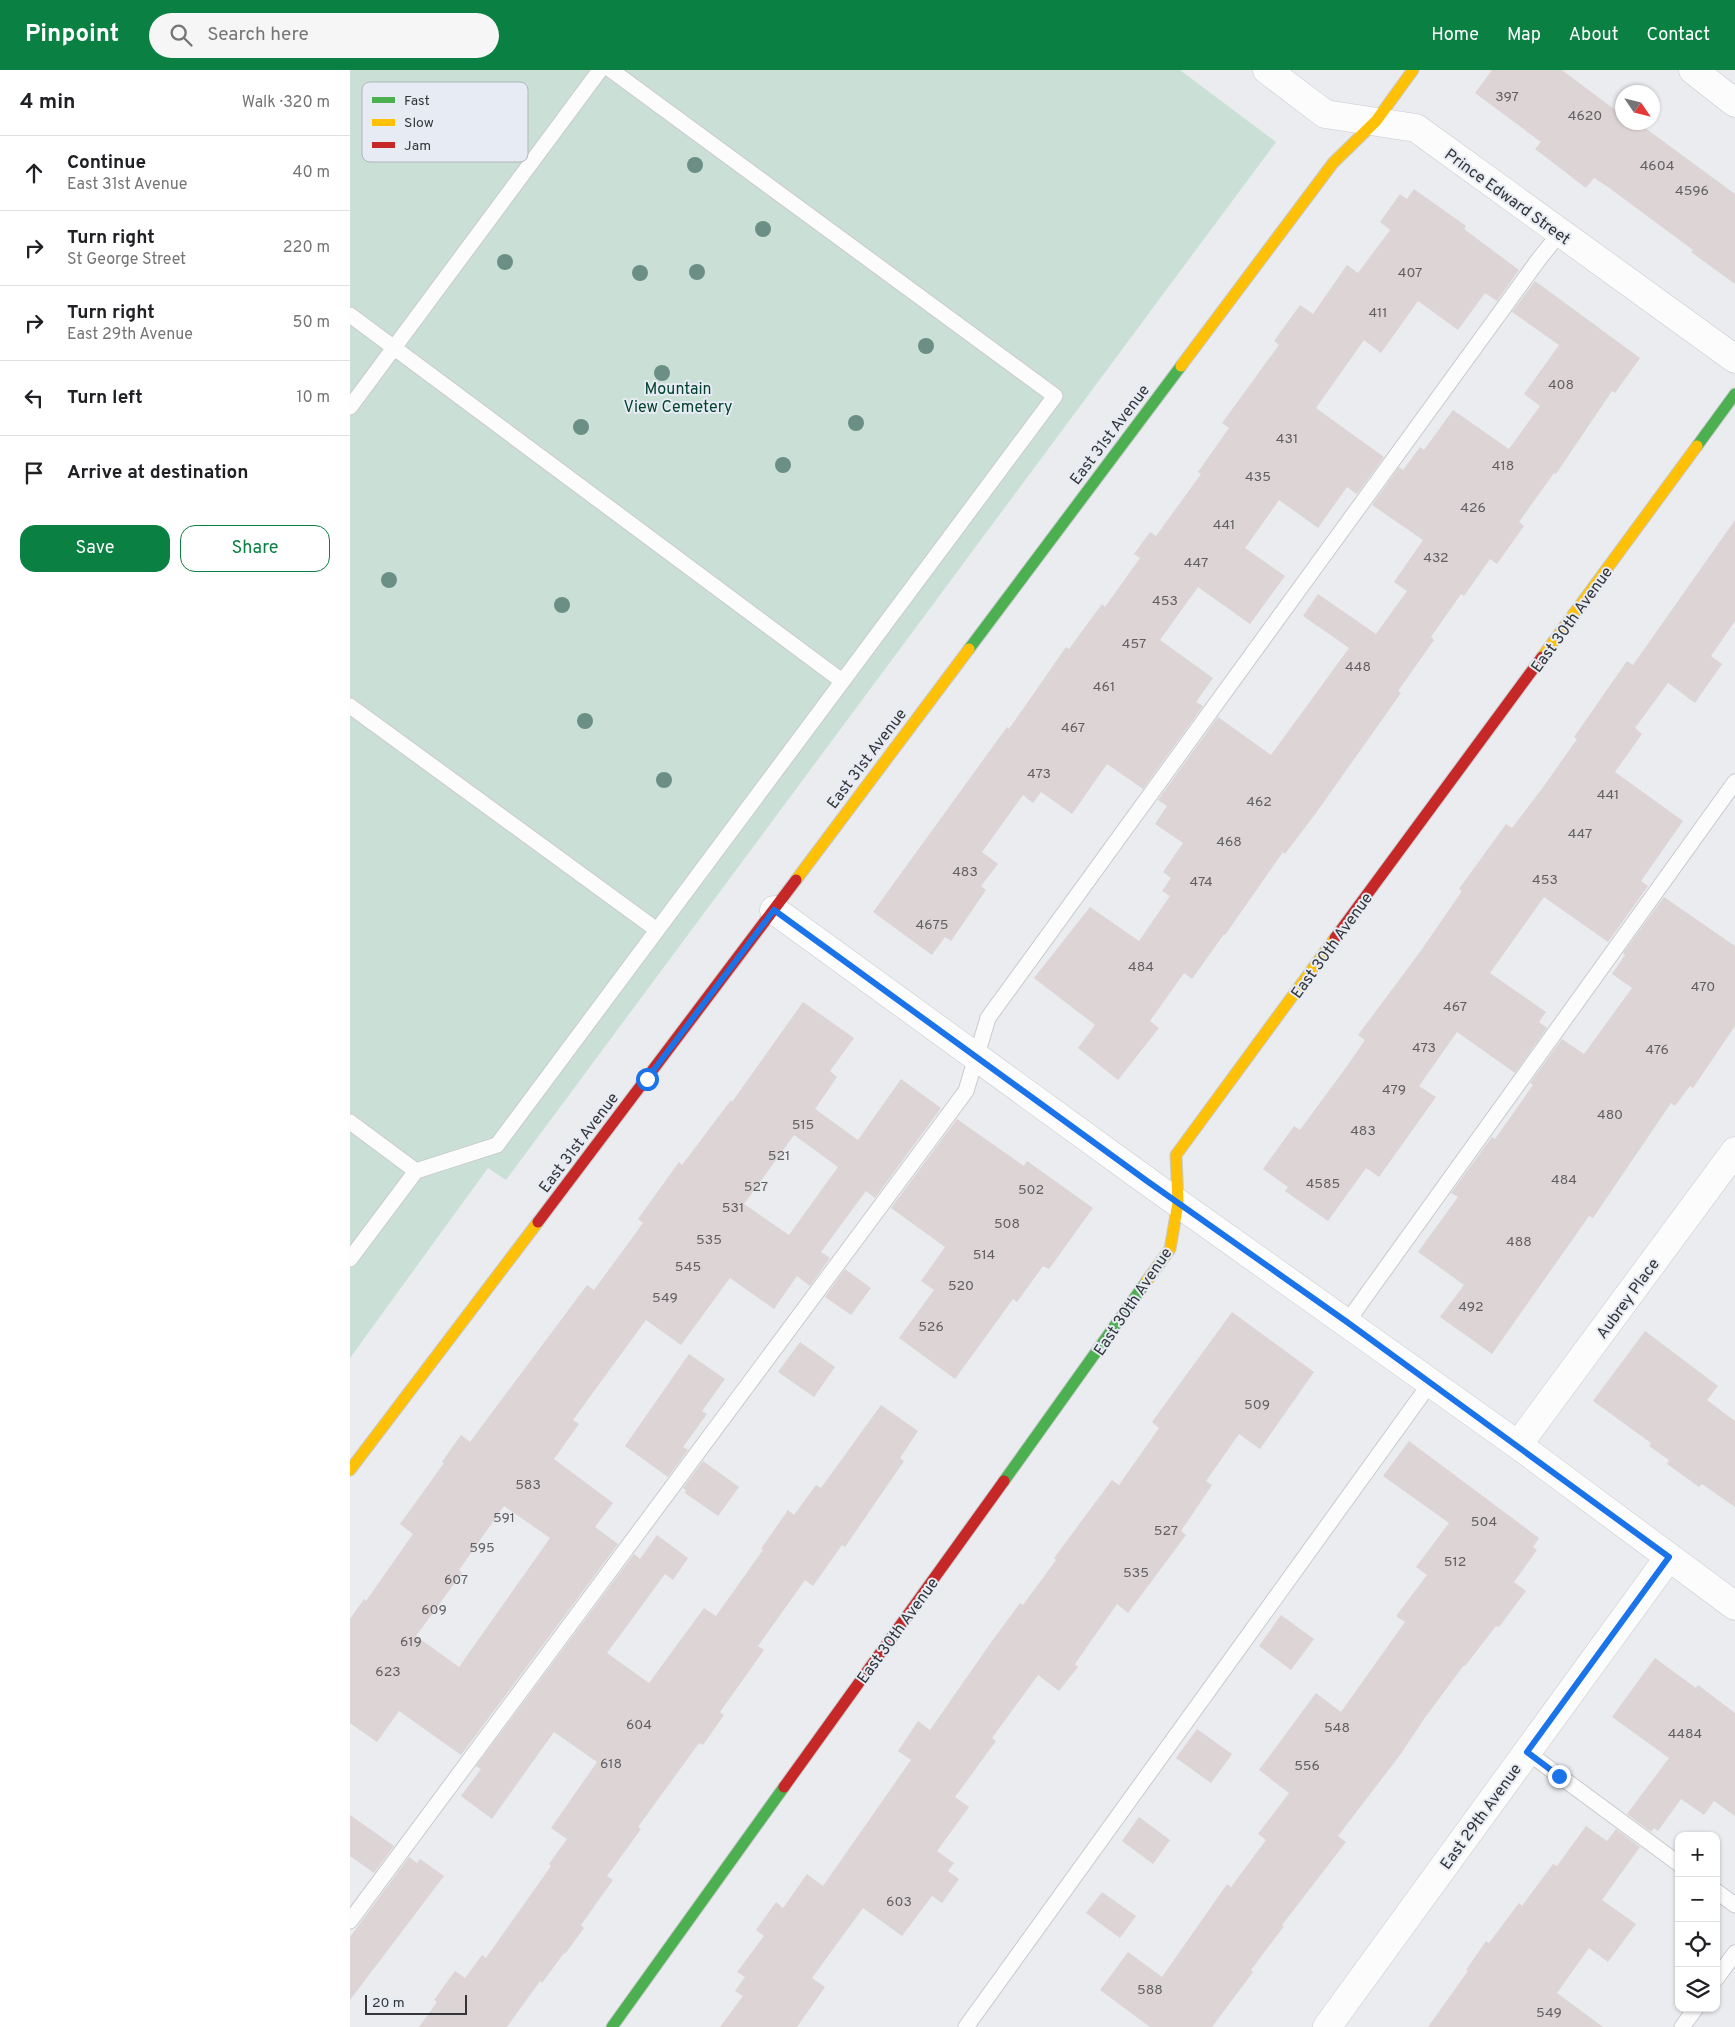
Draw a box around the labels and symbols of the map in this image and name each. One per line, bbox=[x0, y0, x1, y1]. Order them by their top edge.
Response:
legend bbox=[362, 82, 528, 162]
north arrow bbox=[1615, 85, 1660, 130]
house number: 397 bbox=[1495, 89, 1519, 106]
text: Fast bbox=[404, 93, 430, 110]
house number: 4620 bbox=[1568, 108, 1602, 125]
text: Slow bbox=[404, 115, 434, 132]
text: Jam bbox=[404, 138, 431, 155]
street label: Prince Edward Street bbox=[1440, 145, 1574, 250]
house number: 4604 bbox=[1640, 158, 1674, 175]
house number: 4596 bbox=[1675, 183, 1709, 200]
house number: 407 bbox=[1398, 265, 1422, 282]
house number: 411 bbox=[1368, 305, 1388, 322]
house number: 408 bbox=[1548, 377, 1574, 394]
park label: Mountain View Cemetery bbox=[623, 380, 733, 418]
street label: East 31st Avenue bbox=[1066, 381, 1155, 489]
house number: 431 bbox=[1276, 431, 1298, 448]
house number: 418 bbox=[1492, 458, 1514, 475]
house number: 435 bbox=[1245, 469, 1271, 486]
house number: 426 bbox=[1460, 500, 1486, 517]
house number: 441 bbox=[1213, 517, 1235, 534]
house number: 432 bbox=[1423, 550, 1449, 567]
house number: 447 bbox=[1184, 555, 1208, 572]
street label: East 30th Avenue bbox=[1527, 563, 1618, 677]
house number: 453 bbox=[1152, 593, 1178, 610]
house number: 457 bbox=[1122, 636, 1146, 653]
house number: 448 bbox=[1345, 659, 1371, 676]
house number: 461 bbox=[1093, 679, 1115, 696]
street label: East 31st Avenue bbox=[823, 705, 912, 813]
house number: 467 bbox=[1061, 720, 1085, 737]
house number: 473 bbox=[1027, 766, 1051, 783]
house number: 441 bbox=[1597, 787, 1619, 804]
house number: 462 bbox=[1246, 794, 1272, 811]
house number: 447 bbox=[1568, 826, 1592, 843]
house number: 468 bbox=[1216, 834, 1242, 851]
house number: 483 bbox=[952, 864, 978, 881]
house number: 453 bbox=[1532, 872, 1558, 889]
house number: 474 bbox=[1189, 874, 1213, 891]
street label: East 30th Avenue bbox=[1287, 889, 1378, 1003]
house number: 4675 bbox=[916, 917, 948, 934]
house number: 484 bbox=[1128, 959, 1154, 976]
house number: 470 bbox=[1691, 979, 1715, 996]
house number: 467 bbox=[1443, 999, 1467, 1016]
house number: 473 bbox=[1412, 1040, 1436, 1057]
house number: 476 bbox=[1645, 1042, 1669, 1059]
route start bbox=[636, 1068, 659, 1091]
house number: 479 bbox=[1382, 1082, 1406, 1099]
street label: East 31st Avenue bbox=[535, 1089, 624, 1197]
house number: 480 bbox=[1597, 1107, 1623, 1124]
house number: 515 bbox=[792, 1117, 814, 1134]
house number: 483 bbox=[1350, 1123, 1376, 1140]
house number: 521 bbox=[768, 1148, 790, 1165]
house number: 484 bbox=[1551, 1172, 1577, 1189]
house number: 4585 bbox=[1306, 1176, 1340, 1193]
house number: 527 bbox=[744, 1179, 768, 1196]
house number: 502 bbox=[1018, 1182, 1044, 1199]
house number: 531 bbox=[722, 1200, 744, 1217]
house number: 508 bbox=[994, 1216, 1020, 1233]
house number: 535 bbox=[696, 1232, 722, 1249]
house number: 488 bbox=[1506, 1234, 1532, 1251]
street label: East 30th Avenue bbox=[1090, 1244, 1177, 1360]
house number: 514 bbox=[973, 1247, 995, 1264]
street label: Aubrey Place bbox=[1593, 1255, 1665, 1343]
house number: 545 bbox=[675, 1259, 701, 1276]
house number: 520 bbox=[948, 1278, 974, 1295]
house number: 549 bbox=[652, 1290, 678, 1307]
house number: 492 bbox=[1458, 1299, 1484, 1316]
house number: 526 bbox=[918, 1319, 944, 1336]
house number: 509 bbox=[1244, 1397, 1270, 1414]
house number: 583 bbox=[515, 1477, 541, 1494]
house number: 591 bbox=[493, 1510, 515, 1527]
house number: 504 bbox=[1471, 1514, 1497, 1531]
house number: 527 bbox=[1154, 1523, 1178, 1540]
house number: 595 bbox=[469, 1540, 495, 1557]
house number: 512 bbox=[1444, 1554, 1466, 1571]
house number: 535 bbox=[1123, 1565, 1149, 1582]
house number: 607 bbox=[444, 1572, 468, 1589]
street label: East 30th Avenue bbox=[853, 1574, 944, 1688]
house number: 609 bbox=[421, 1602, 447, 1619]
house number: 619 bbox=[400, 1634, 422, 1651]
house number: 623 bbox=[375, 1664, 401, 1681]
house number: 604 bbox=[626, 1717, 652, 1734]
house number: 548 bbox=[1324, 1720, 1350, 1737]
house number: 4484 bbox=[1668, 1726, 1702, 1743]
house number: 618 bbox=[600, 1756, 622, 1773]
house number: 556 bbox=[1294, 1758, 1320, 1775]
street label: East 29th Avenue bbox=[1437, 1760, 1527, 1874]
route end bbox=[1548, 1765, 1571, 1788]
house number: 603 bbox=[886, 1894, 912, 1911]
house number: 588 bbox=[1137, 1982, 1163, 1999]
scale bar bbox=[365, 1992, 468, 2015]
house number: 549 bbox=[1536, 2005, 1562, 2022]

